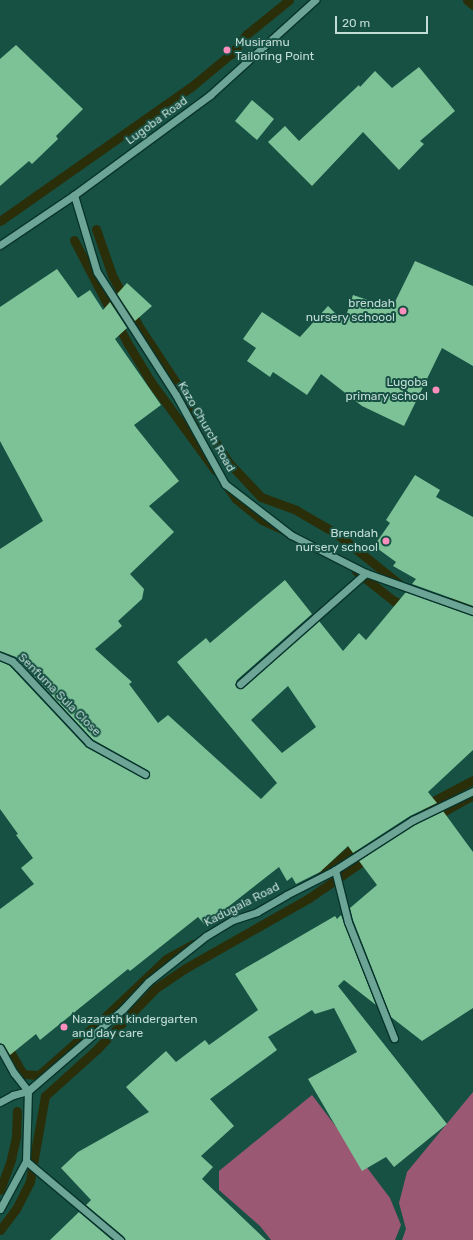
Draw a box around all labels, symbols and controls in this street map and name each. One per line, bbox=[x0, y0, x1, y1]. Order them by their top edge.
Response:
scale bar bbox=[337, 8, 430, 34]
text: 20 m bbox=[342, 16, 370, 30]
place label: Musiramu Tailoring Point bbox=[235, 36, 314, 64]
marker: Musiramu Tailoring Point bbox=[222, 45, 232, 55]
street label: Lugoba Road bbox=[123, 94, 191, 148]
place label: brendah nursery schoool bbox=[305, 297, 395, 325]
marker: brendah nursery schoool bbox=[398, 306, 408, 316]
place label: Lugoba primary school bbox=[345, 376, 428, 404]
street label: Kazo Church Road bbox=[174, 379, 238, 475]
marker: Lugoba primary school bbox=[431, 385, 441, 395]
place label: Brendah nursery school bbox=[295, 527, 378, 555]
marker: Brendah nursery school bbox=[381, 536, 391, 546]
street label: Senfuma Sula Close bbox=[15, 651, 103, 739]
street label: Kadugala Road bbox=[202, 880, 282, 930]
place label: Nazareth kindergarten and day care bbox=[72, 1013, 197, 1041]
marker: Nazareth kindergarten and day care bbox=[59, 1022, 69, 1032]

